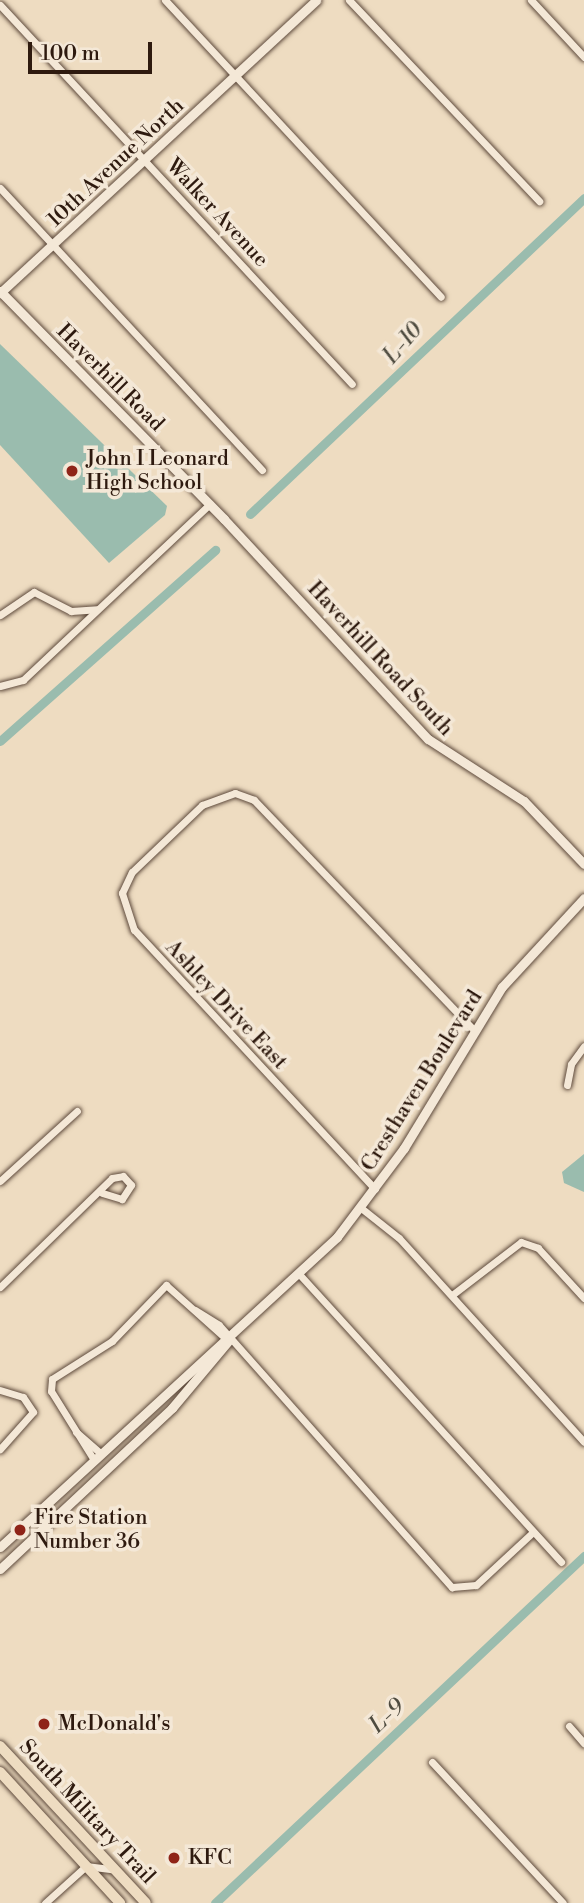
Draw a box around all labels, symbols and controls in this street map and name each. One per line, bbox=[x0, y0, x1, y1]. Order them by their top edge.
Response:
scale bar bbox=[32, 28, 156, 72]
text: 100 m bbox=[41, 41, 100, 67]
street label: 10th Avenue North bbox=[43, 93, 189, 233]
street label: Walker Avenue bbox=[161, 154, 273, 272]
water label: L-10 bbox=[378, 317, 428, 369]
street label: Haverhill Road bbox=[51, 319, 169, 437]
place label: John I Leonard High School bbox=[86, 446, 229, 496]
marker: John I Leonard High School bbox=[64, 463, 80, 479]
street label: Haverhill Road South bbox=[302, 577, 458, 741]
street label: Ashley Drive East bbox=[160, 935, 292, 1075]
street label: Cresthaven Boulevard bbox=[356, 986, 488, 1176]
place label: Fire Station Number 36 bbox=[34, 1505, 147, 1555]
marker: Fire Station Number 36 bbox=[12, 1522, 28, 1538]
water label: L-9 bbox=[364, 1693, 410, 1739]
place label: McDonald's bbox=[58, 1711, 170, 1737]
marker: McDonald's bbox=[36, 1716, 52, 1732]
street label: South Military Trail bbox=[14, 1735, 160, 1889]
place label: KFC bbox=[188, 1845, 232, 1871]
marker: KFC bbox=[166, 1850, 182, 1866]

